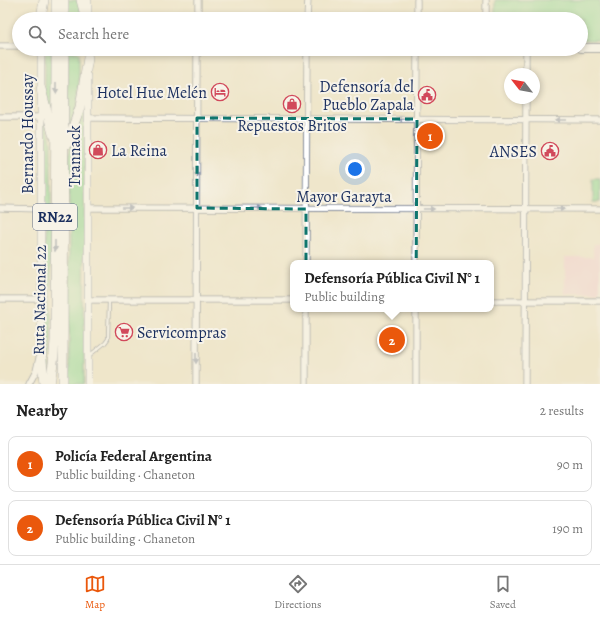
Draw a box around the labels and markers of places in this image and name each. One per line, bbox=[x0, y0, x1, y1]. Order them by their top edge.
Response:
place label: Defensoría del Pueblo Zapala bbox=[319, 76, 415, 116]
place label: Hotel Hue Melén bbox=[96, 82, 207, 104]
hotel icon: Hotel Hue Melén bbox=[210, 82, 230, 102]
public building icon: Defensoría del Pueblo Zapala bbox=[417, 85, 437, 105]
shop icon: Repuestos Britos bbox=[282, 94, 302, 114]
place label: Repuestos Britos bbox=[237, 115, 347, 137]
pin: 1 bbox=[417, 121, 443, 151]
shop icon: La Reina bbox=[88, 140, 108, 160]
place label: La Reina bbox=[111, 140, 167, 162]
place label: ANSES bbox=[489, 141, 537, 163]
public building icon: ANSES bbox=[540, 141, 560, 161]
supermarket icon: Servicompras bbox=[114, 322, 134, 342]
place label: Servicompras bbox=[137, 322, 226, 344]
pin: 2 bbox=[379, 325, 405, 355]

